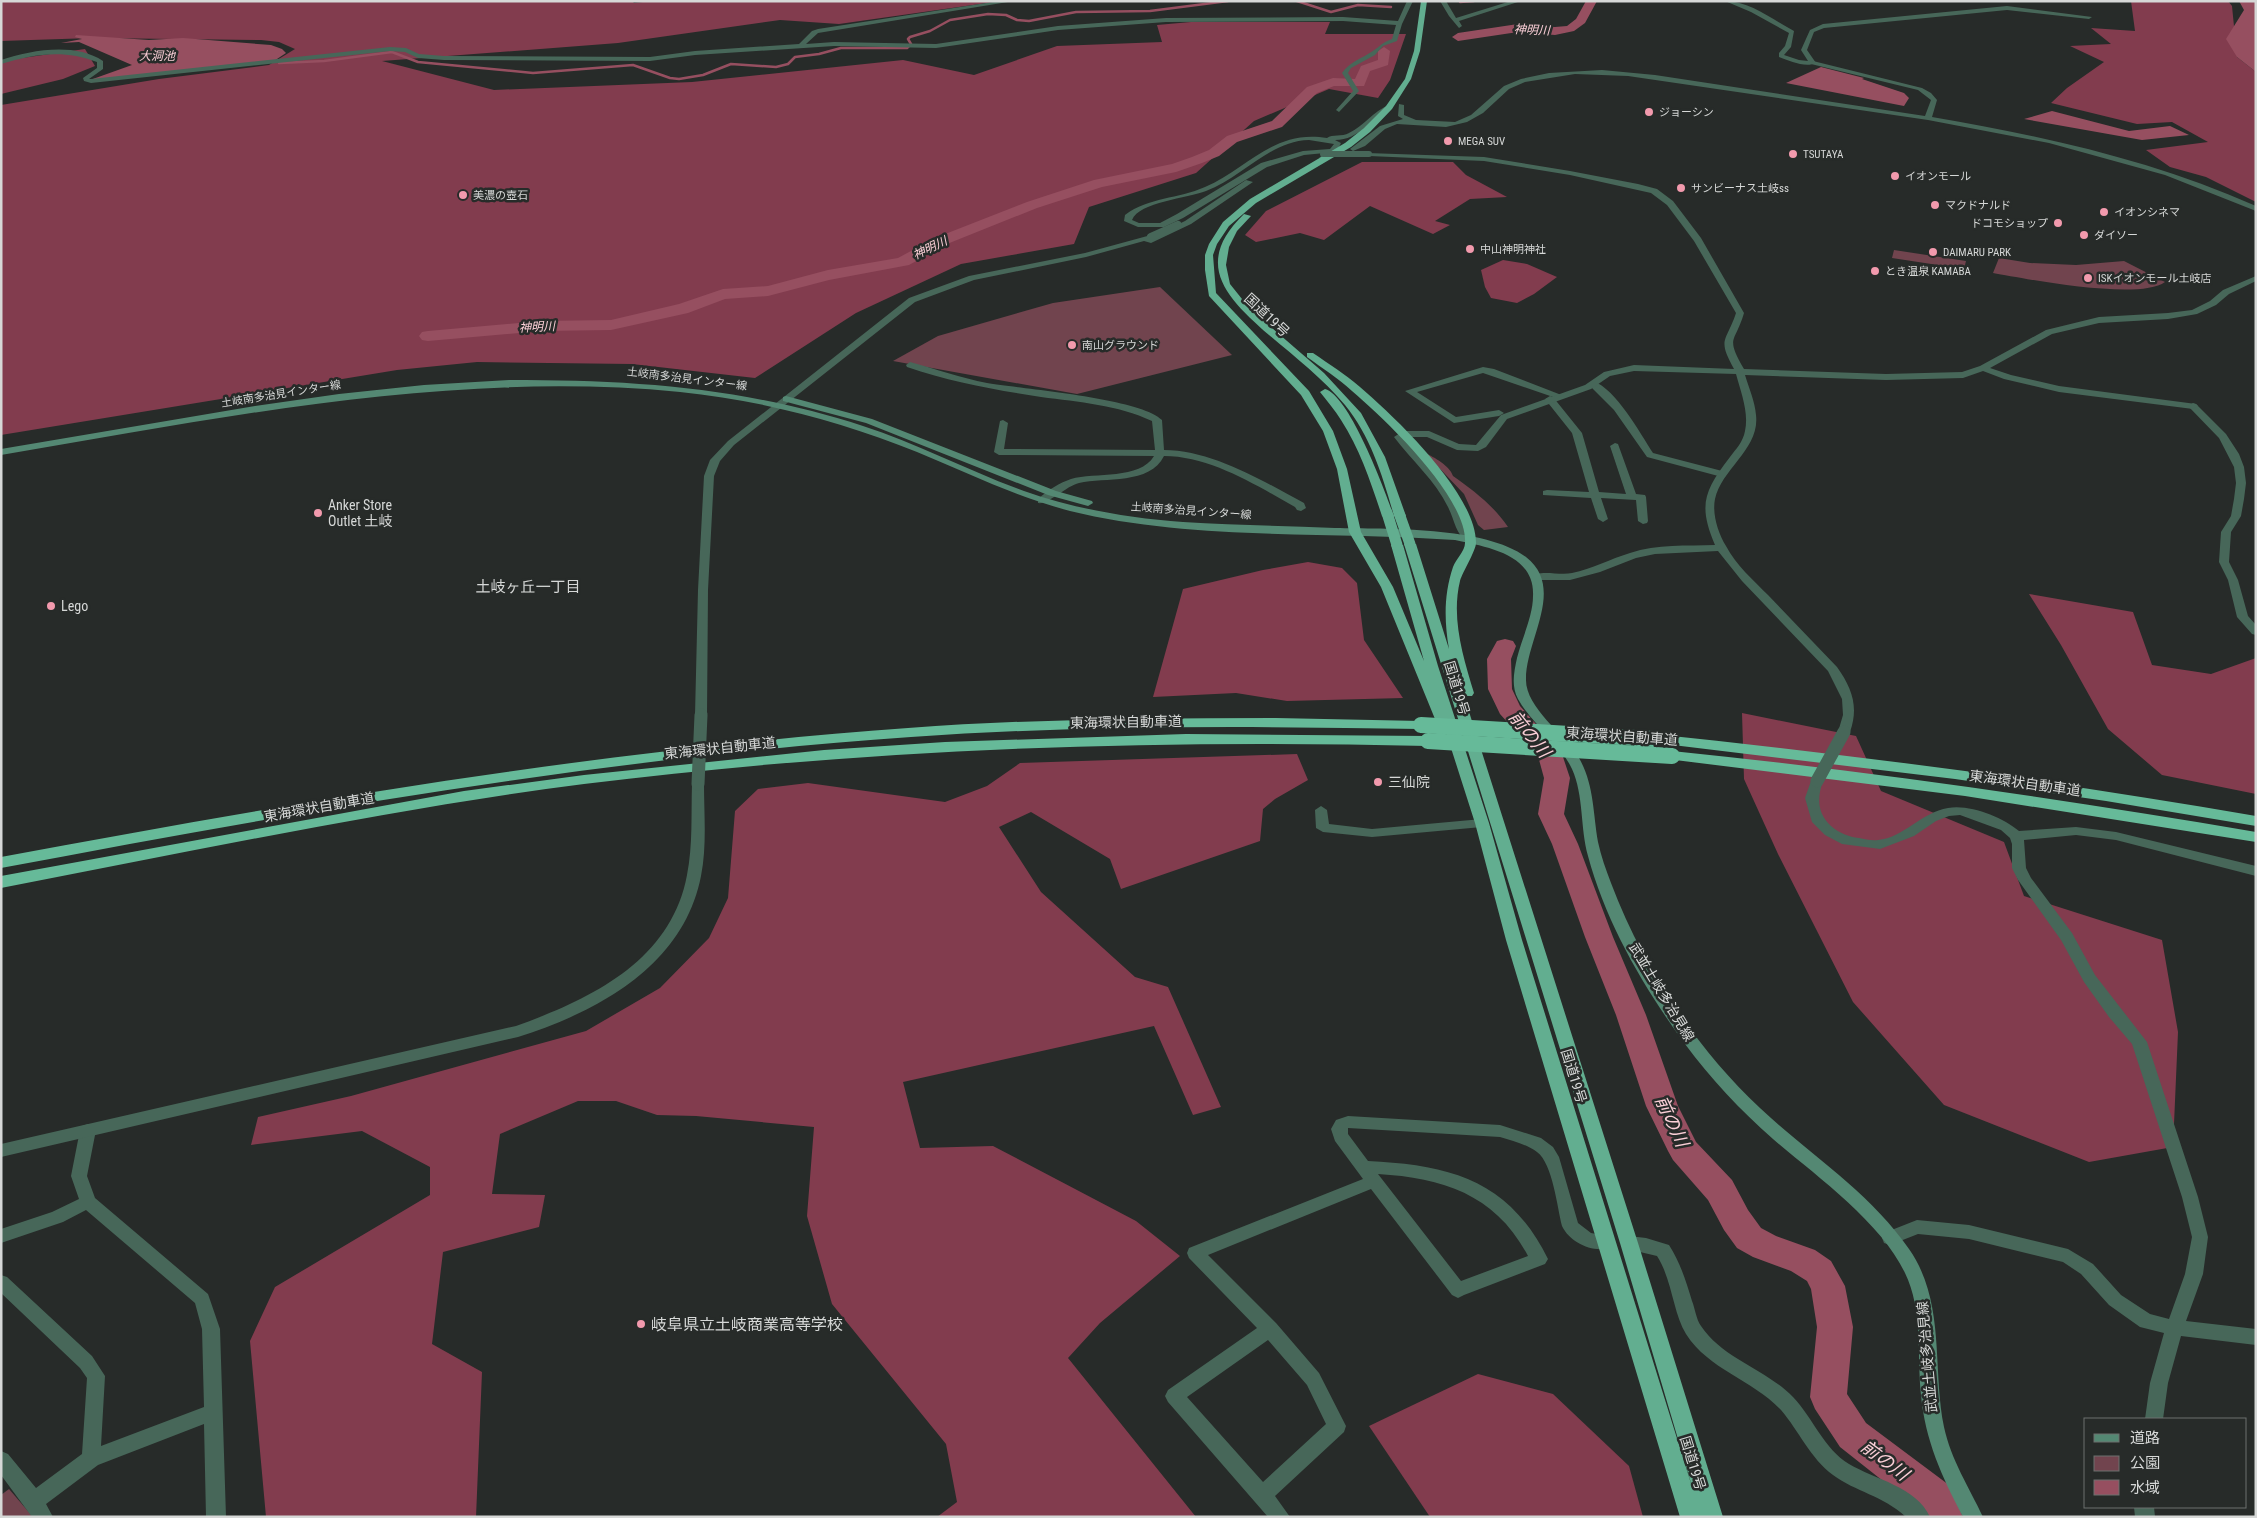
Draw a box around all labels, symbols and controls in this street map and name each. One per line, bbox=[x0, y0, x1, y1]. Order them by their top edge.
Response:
water label: 神明川 bbox=[1514, 22, 1552, 38]
water label: 大洞池 bbox=[139, 49, 176, 63]
marker: ジョーシン bbox=[1643, 106, 1655, 118]
place label: ジョーシン bbox=[1659, 106, 1714, 119]
marker: MEGA SUV bbox=[1442, 135, 1454, 147]
place label: MEGA SUV bbox=[1458, 135, 1505, 148]
marker: TSUTAYA bbox=[1787, 148, 1799, 160]
place label: TSUTAYA bbox=[1803, 148, 1844, 161]
marker: イオンモール bbox=[1889, 170, 1901, 182]
place label: イオンモール bbox=[1905, 170, 1971, 183]
marker: サンビーナス土岐ss bbox=[1675, 182, 1687, 194]
place label: サンビーナス土岐ss bbox=[1691, 182, 1789, 195]
marker: 美濃の壺石 bbox=[457, 189, 469, 201]
place label: 美濃の壺石 bbox=[473, 189, 528, 202]
marker: マクドナルド bbox=[1929, 199, 1941, 211]
place label: マクドナルド bbox=[1945, 199, 2011, 212]
marker: イオンシネマ bbox=[2098, 206, 2110, 218]
place label: イオンシネマ bbox=[2114, 206, 2180, 219]
place label: ドコモショップ bbox=[1971, 217, 2048, 230]
marker: ドコモショップ bbox=[2052, 217, 2064, 229]
marker: ダイソー bbox=[2078, 229, 2090, 241]
place label: ダイソー bbox=[2094, 229, 2138, 242]
water label: 神明川 bbox=[911, 233, 951, 262]
marker: 中山神明神社 bbox=[1464, 243, 1476, 255]
place label: 中山神明神社 bbox=[1480, 243, 1546, 256]
marker: DAIMARU PARK bbox=[1927, 246, 1939, 258]
place label: DAIMARU PARK bbox=[1943, 246, 2011, 259]
marker: とき温泉 KAMABA bbox=[1869, 265, 1881, 277]
place label: とき温泉 KAMABA bbox=[1885, 265, 1972, 278]
marker: ISKイオンモール土岐店 bbox=[2082, 272, 2094, 284]
place label: ISKイオンモール土岐店 bbox=[2098, 272, 2211, 285]
street label: 国道19号 bbox=[1241, 290, 1293, 340]
water label: 神明川 bbox=[519, 319, 557, 335]
marker: 南山グラウンド bbox=[1066, 339, 1078, 351]
place label: 南山グラウンド bbox=[1082, 339, 1159, 352]
street label: 土岐南多治見インター線 bbox=[626, 365, 748, 393]
street label: 土岐南多治見インター線 bbox=[220, 378, 342, 410]
place label: Anker Store Outlet 土岐 bbox=[328, 497, 392, 529]
street label: 土岐南多治見インター線 bbox=[1130, 500, 1252, 522]
marker: Anker Store Outlet 土岐 bbox=[312, 507, 324, 519]
district label: 土岐ヶ丘一丁目 bbox=[475, 578, 581, 596]
place label: Lego bbox=[61, 598, 88, 614]
marker: Lego bbox=[45, 600, 57, 612]
street label: 国道19号 bbox=[1441, 659, 1473, 717]
water label: 前の川 bbox=[1505, 706, 1556, 763]
street label: 東海環状自動車道 bbox=[1070, 713, 1182, 731]
street label: 東海環状自動車道 bbox=[1566, 724, 1678, 748]
street label: 東海環状自動車道 bbox=[663, 734, 777, 762]
street label: 東海環状自動車道 bbox=[1968, 767, 2082, 799]
place label: 三仙院 bbox=[1388, 774, 1430, 790]
marker: 三仙院 bbox=[1372, 776, 1384, 788]
street label: 東海環状自動車道 bbox=[262, 789, 376, 825]
street label: 武並土岐多治見線 bbox=[1626, 940, 1698, 1044]
street label: 国道19号 bbox=[1558, 1047, 1590, 1105]
water label: 前の川 bbox=[1651, 1092, 1694, 1152]
street label: 武並土岐多治見線 bbox=[1914, 1301, 1940, 1413]
place label: 岐阜県立土岐商業高等学校 bbox=[651, 1315, 843, 1334]
marker: 岐阜県立土岐商業高等学校 bbox=[635, 1318, 647, 1330]
legend bbox=[2084, 1418, 2247, 1508]
text: 道路 bbox=[2130, 1429, 2160, 1447]
street label: 国道19号 bbox=[1677, 1434, 1709, 1492]
water label: 前の川 bbox=[1857, 1435, 1914, 1486]
text: 公園 bbox=[2130, 1454, 2160, 1472]
text: 水域 bbox=[2130, 1479, 2160, 1497]

